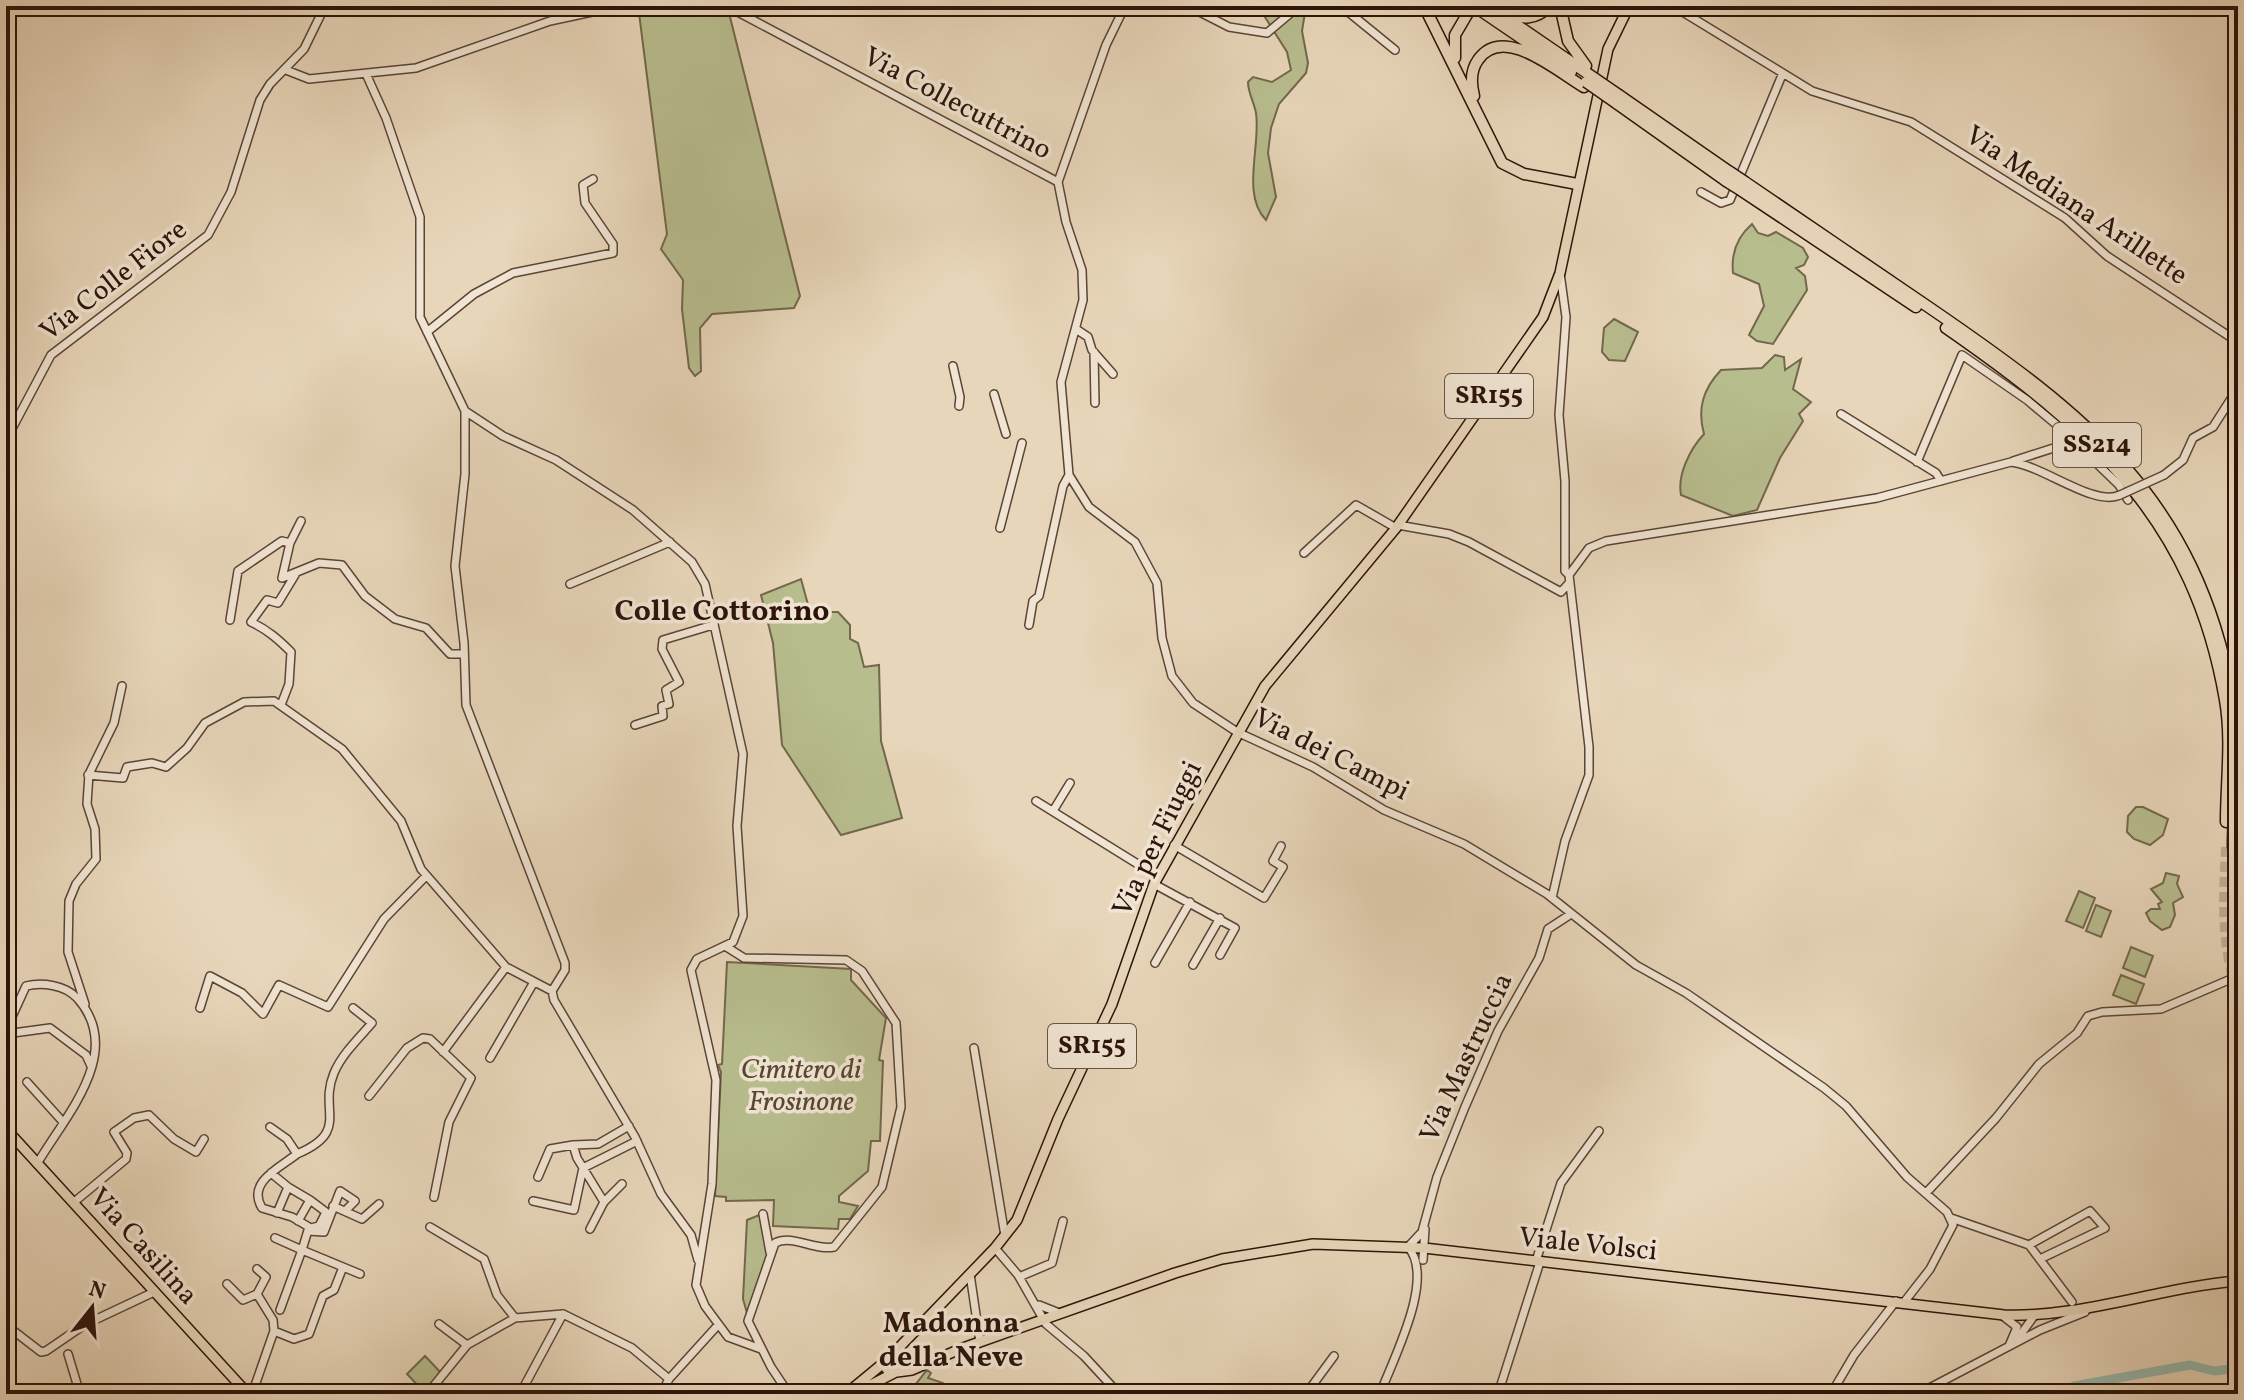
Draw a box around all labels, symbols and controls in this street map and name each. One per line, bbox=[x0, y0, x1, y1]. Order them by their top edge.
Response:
street label: Via Collecuttrino bbox=[856, 38, 1058, 170]
street label: Via Mediana Arillette bbox=[1957, 117, 2195, 295]
street label: Via Colle Fiore bbox=[32, 211, 196, 351]
road number: SR155 bbox=[1445, 374, 1533, 418]
road number: SS214 bbox=[2053, 423, 2141, 467]
district label: Colle Cottorino bbox=[614, 591, 830, 633]
street label: Via dei Campi bbox=[1246, 699, 1416, 811]
street label: Via per Fiuggi bbox=[1104, 755, 1212, 923]
street label: Via Mastruccia bbox=[1411, 967, 1523, 1149]
road number: SR155 bbox=[1048, 1024, 1136, 1068]
park label: Cimitero di Frosinone bbox=[741, 1051, 862, 1122]
street label: Via Casilina bbox=[80, 1180, 206, 1314]
street label: Viale Volsci bbox=[1517, 1218, 1659, 1272]
north arrow bbox=[52, 1268, 132, 1348]
text: N bbox=[85, 1274, 109, 1308]
district label: Madonna della Neve bbox=[879, 1303, 1023, 1379]

